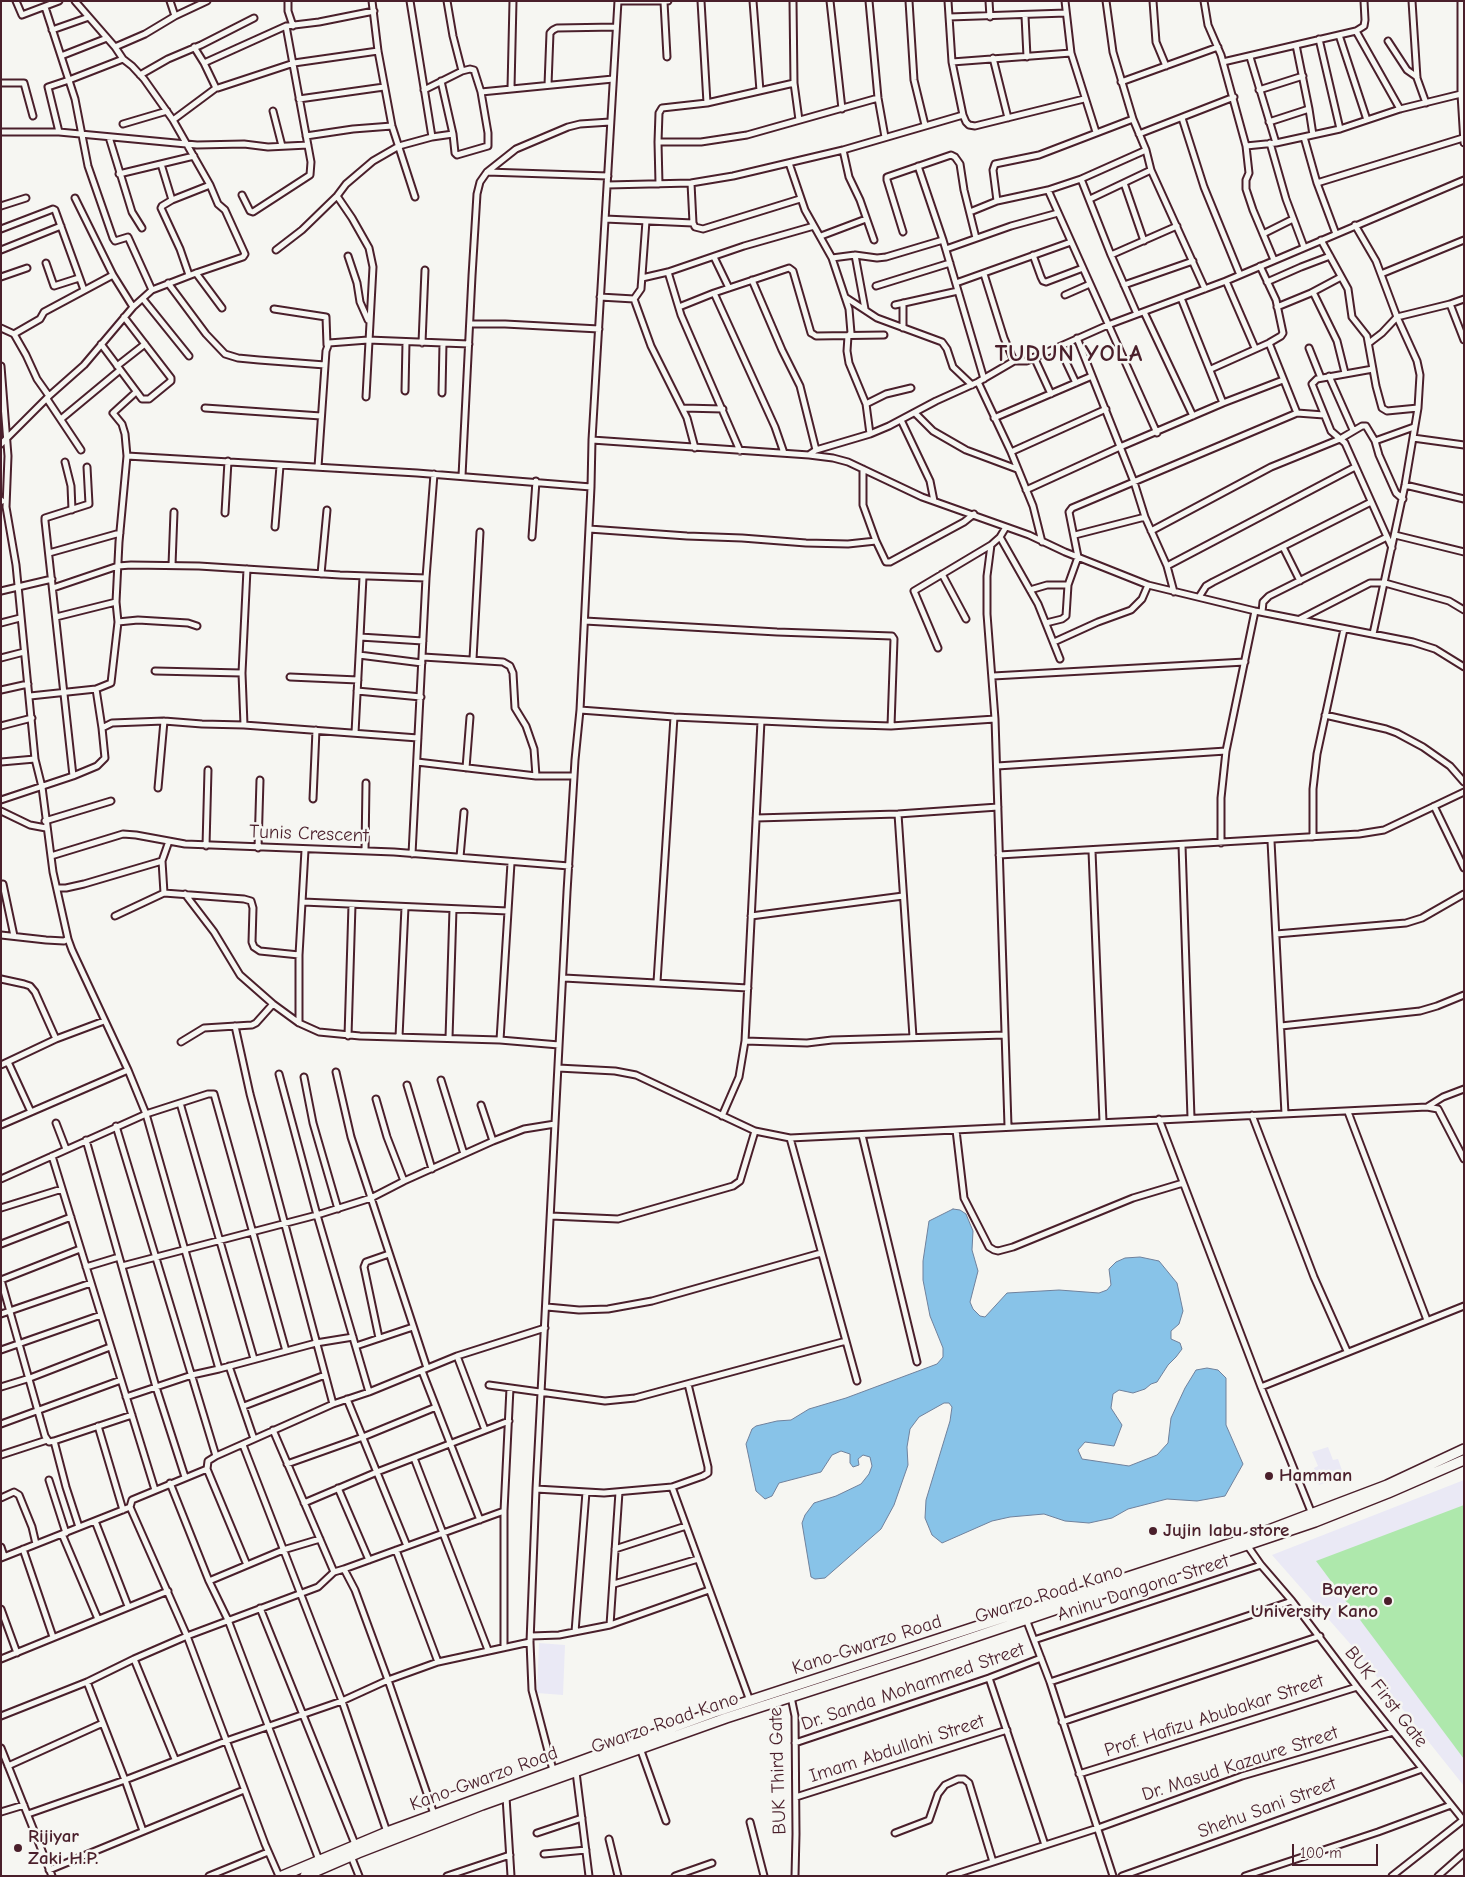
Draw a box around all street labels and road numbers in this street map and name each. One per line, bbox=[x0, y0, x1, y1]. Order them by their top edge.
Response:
street label: Tunis Crescent bbox=[249, 821, 369, 847]
street label: Aninu Dangona Street bbox=[1054, 1549, 1232, 1627]
street label: Gwarzo Road Kano bbox=[972, 1559, 1126, 1629]
street label: Kano-Gwarzo Road bbox=[789, 1610, 945, 1680]
street label: Dr. Sanda Mohammed Street bbox=[798, 1638, 1028, 1736]
street label: BUK First Gate bbox=[1339, 1642, 1433, 1752]
street label: Prof. Hafizu Abubakar Street bbox=[1101, 1670, 1327, 1762]
street label: Gwarzo Road Kano bbox=[588, 1687, 742, 1759]
street label: BUK Third Gate bbox=[764, 1707, 792, 1835]
street label: Imam Abdullahi Street bbox=[807, 1710, 987, 1788]
street label: Dr. Masud Kazaure Street bbox=[1139, 1721, 1341, 1807]
street label: Kano-Gwarzo Road bbox=[407, 1742, 561, 1816]
street label: Shehu Sani Street bbox=[1195, 1772, 1339, 1844]

